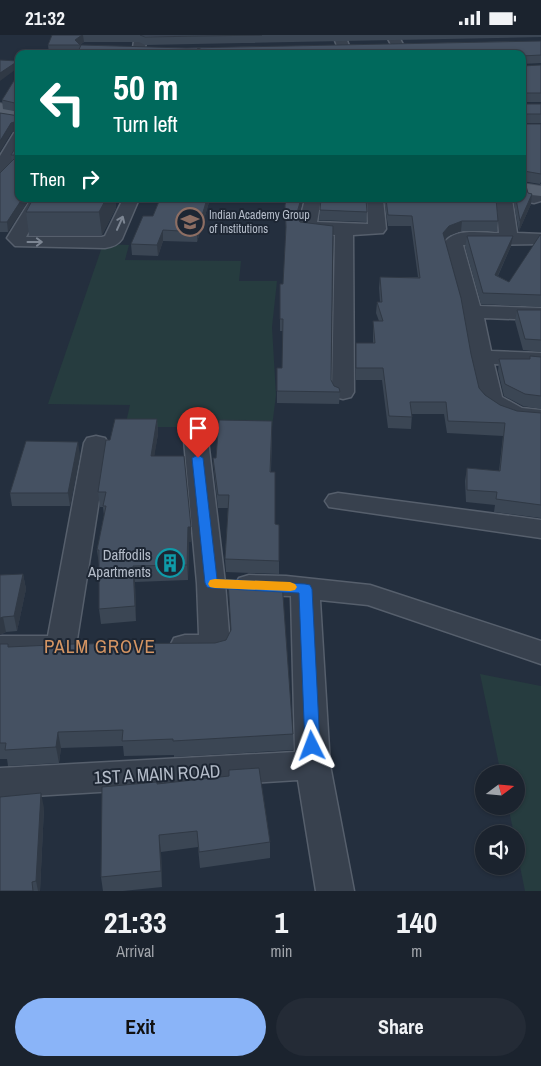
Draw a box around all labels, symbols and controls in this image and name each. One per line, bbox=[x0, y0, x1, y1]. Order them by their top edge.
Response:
text: 21:32 bbox=[25, 5, 65, 31]
text: 50 m bbox=[113, 64, 178, 111]
icon: left bbox=[30, 70, 95, 135]
text: Turn left bbox=[113, 109, 178, 139]
icon: right bbox=[76, 165, 104, 193]
text: Then bbox=[30, 166, 66, 192]
school or university icon: Indian Academy Group of Institutions bbox=[175, 207, 205, 237]
place label: Indian Academy Group of Institutions bbox=[209, 207, 310, 237]
one-way arrow bbox=[116, 216, 126, 231]
one-way arrow bbox=[27, 237, 43, 247]
pin bbox=[177, 407, 219, 458]
icon: arrive bbox=[184, 414, 212, 442]
place label: Daffodils Apartments bbox=[87, 544, 151, 582]
building icon: Daffodils Apartments bbox=[155, 548, 185, 578]
district label: PALM GROVE bbox=[44, 633, 156, 659]
position arrow bbox=[285, 719, 337, 771]
street label: 1ST A MAIN ROAD bbox=[93, 758, 221, 790]
north arrow bbox=[475, 765, 525, 815]
map controls bbox=[475, 765, 525, 875]
button: sound bbox=[475, 825, 525, 875]
text: 21:33 bbox=[104, 902, 167, 942]
text: 1 bbox=[275, 902, 288, 942]
text: 140 bbox=[396, 902, 437, 942]
text: Arrival bbox=[116, 940, 154, 962]
text: min bbox=[270, 940, 292, 962]
text: m bbox=[411, 940, 422, 962]
button: Exit bbox=[15, 998, 266, 1056]
button: Share bbox=[276, 998, 526, 1056]

